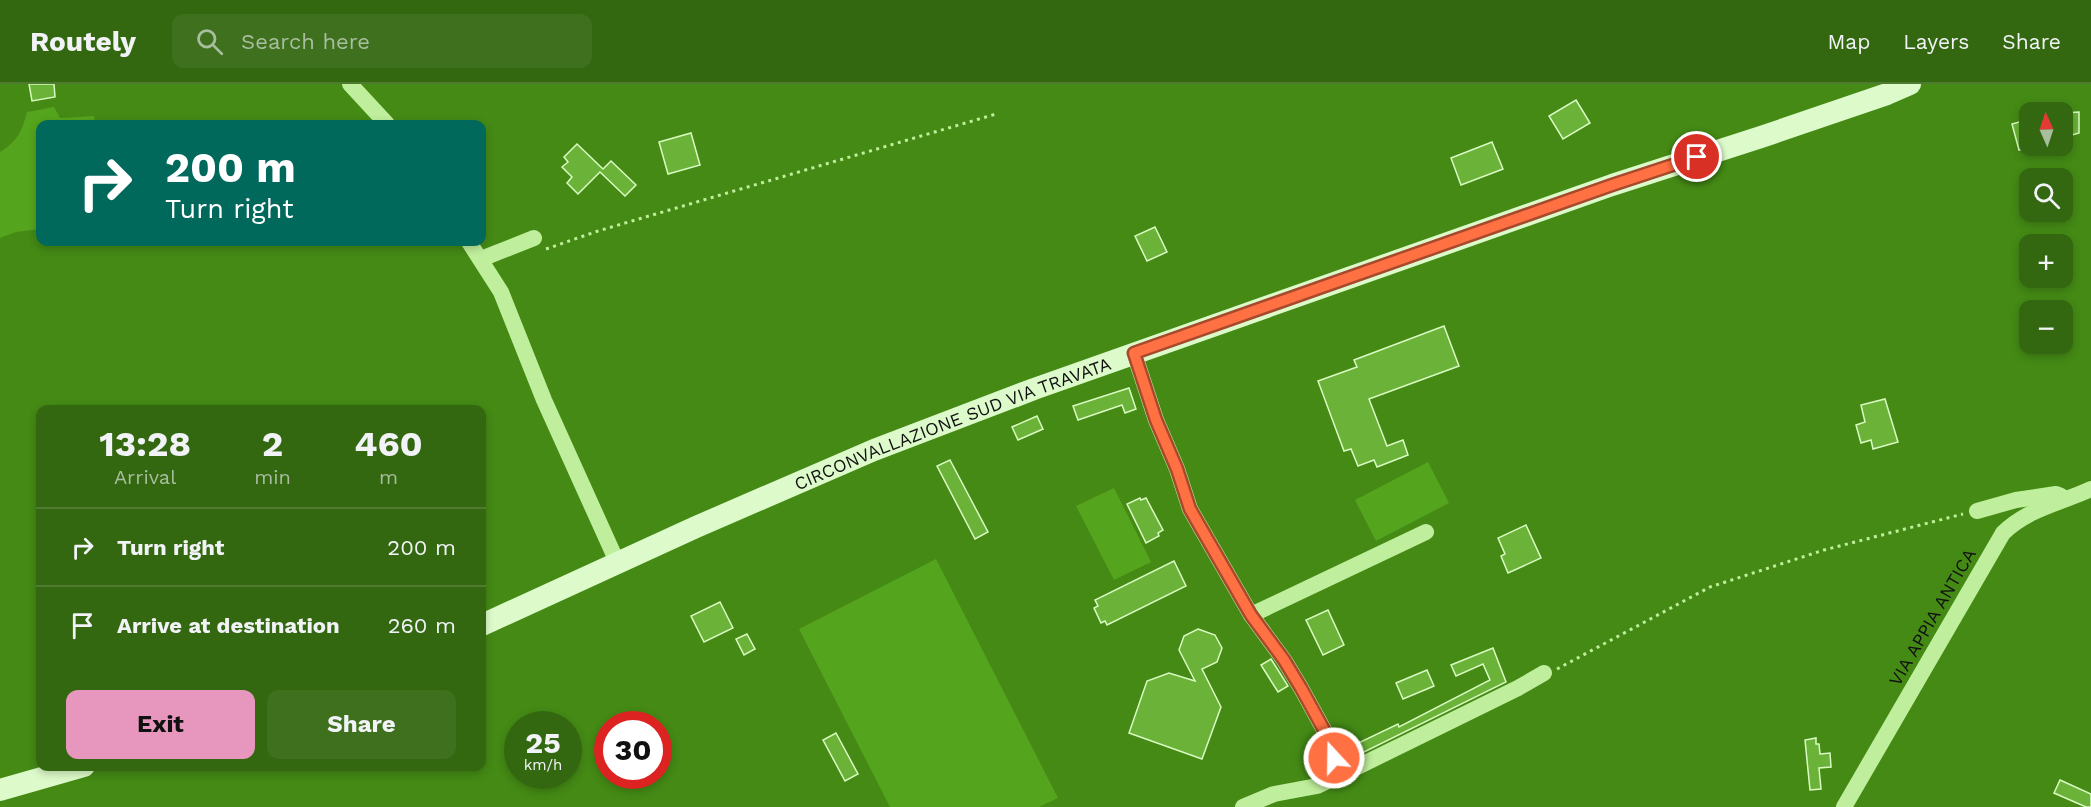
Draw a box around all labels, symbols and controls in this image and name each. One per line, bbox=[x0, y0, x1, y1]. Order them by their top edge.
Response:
search box bbox=[172, 14, 592, 68]
text: Routely bbox=[30, 25, 136, 58]
icon: search bbox=[193, 25, 226, 58]
text: Search here bbox=[241, 29, 370, 54]
text: Map bbox=[1827, 29, 1870, 54]
text: Layers bbox=[1903, 29, 1969, 54]
text: Share bbox=[2002, 29, 2061, 54]
north arrow bbox=[2019, 102, 2073, 156]
map controls bbox=[2019, 102, 2073, 354]
pin bbox=[1671, 131, 1722, 182]
icon: arrive bbox=[1680, 140, 1713, 173]
text: 200 m bbox=[165, 143, 296, 192]
icon: right bbox=[66, 144, 144, 222]
button: search bbox=[2019, 168, 2073, 222]
text: Turn right bbox=[165, 193, 294, 225]
button: + bbox=[2019, 234, 2073, 288]
button: − bbox=[2019, 300, 2073, 354]
street label: CIRCONVALLAZIONE SUD VIA TRAVATA bbox=[791, 352, 1113, 494]
text: 13:28 bbox=[99, 423, 191, 465]
text: 2 bbox=[262, 423, 283, 465]
text: 460 bbox=[354, 423, 423, 465]
text: Arrival bbox=[114, 465, 176, 489]
text: min bbox=[254, 465, 291, 489]
text: m bbox=[379, 465, 398, 489]
icon: right bbox=[66, 531, 99, 564]
text: Turn right bbox=[117, 535, 224, 560]
text: 200 m bbox=[387, 535, 456, 560]
street label: VIA APPIA ANTICA bbox=[1884, 545, 1980, 689]
icon: arrive bbox=[66, 609, 99, 642]
text: Arrive at destination bbox=[117, 613, 340, 638]
text: 260 m bbox=[388, 613, 456, 638]
button: Exit bbox=[66, 690, 255, 759]
button: Share bbox=[267, 690, 456, 759]
speed limit sign: 30 bbox=[594, 711, 672, 789]
text: 25 bbox=[525, 725, 561, 760]
position arrow bbox=[1302, 726, 1366, 790]
text: km/h bbox=[524, 756, 562, 774]

